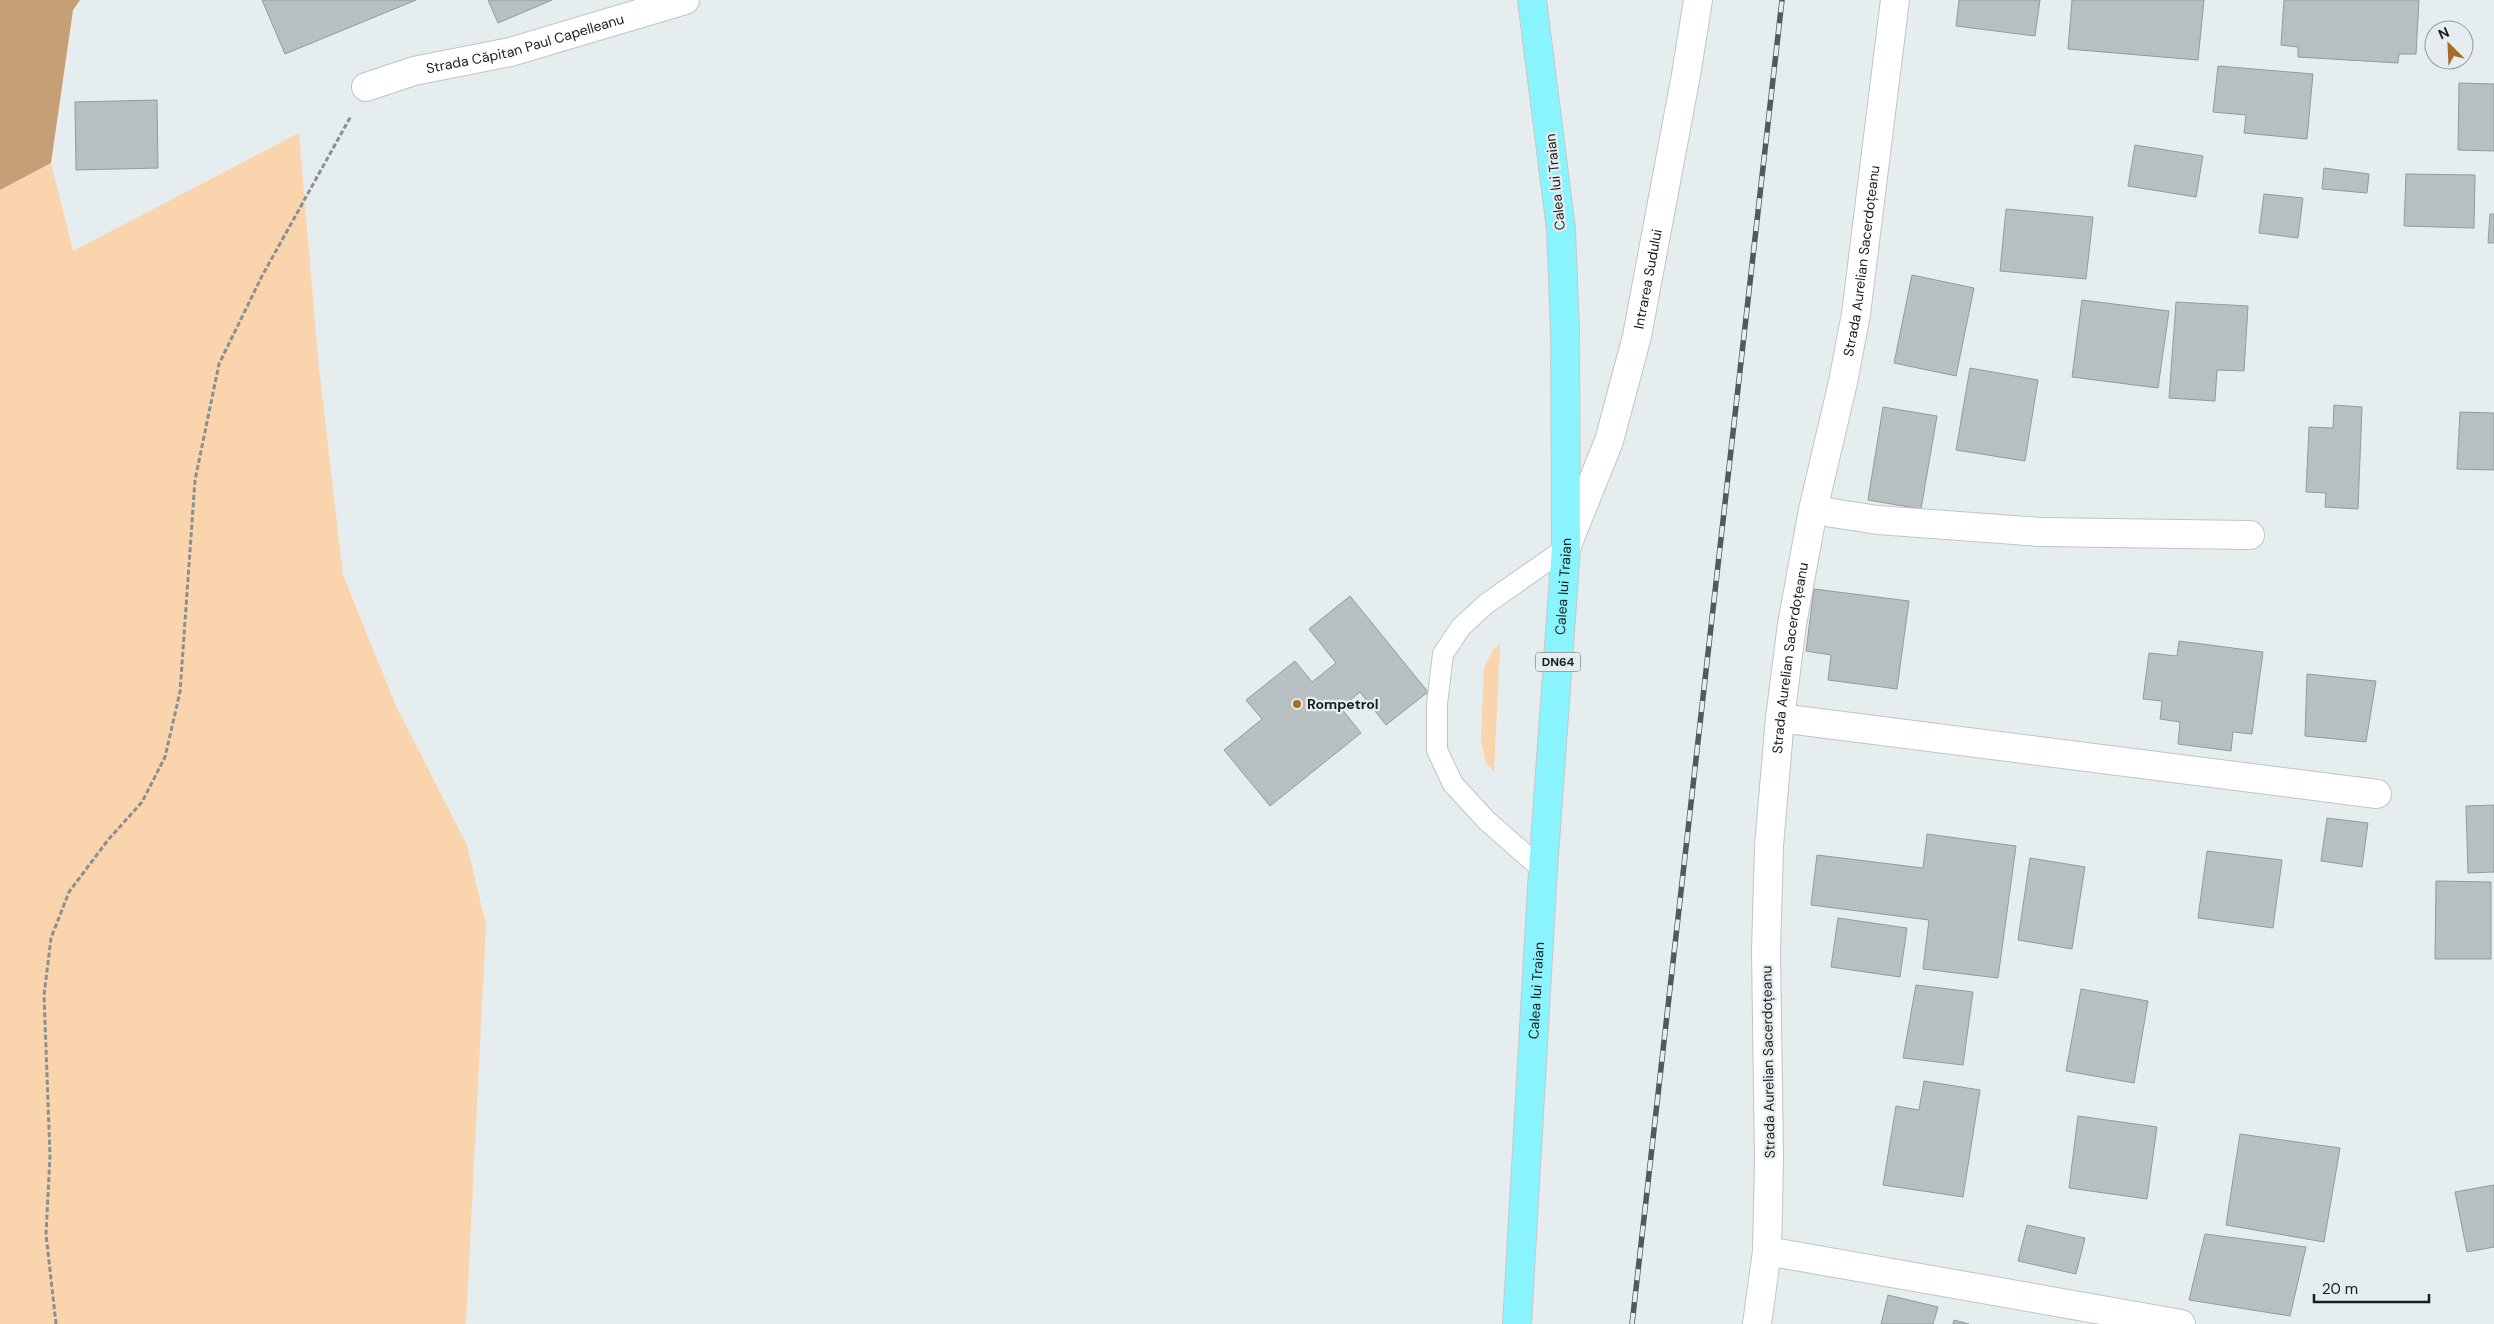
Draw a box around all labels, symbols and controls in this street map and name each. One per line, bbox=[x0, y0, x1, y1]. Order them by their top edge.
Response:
street label: Strada Căpitan Paul Capelleanu bbox=[424, 10, 626, 77]
north arrow bbox=[2424, 20, 2474, 70]
text: N bbox=[2435, 23, 2452, 43]
street label: Calea lui Traian bbox=[1541, 133, 1569, 231]
street label: Strada Aurelian Sacerdoțeanu bbox=[1839, 164, 1883, 358]
street label: Intrarea Sudului bbox=[1630, 228, 1666, 330]
street label: Calea lui Traian bbox=[1551, 538, 1575, 636]
street label: Strada Aurelian Sacerdoțeanu bbox=[1768, 561, 1812, 754]
road number: DN64 bbox=[1536, 652, 1580, 672]
place label: Rompetrol bbox=[1307, 695, 1379, 713]
marker: Rompetrol bbox=[1291, 698, 1303, 710]
street label: Calea lui Traian bbox=[1524, 941, 1548, 1040]
street label: Strada Aurelian Sacerdoțeanu bbox=[1757, 965, 1779, 1159]
scale bar bbox=[2314, 1272, 2429, 1304]
text: 20 m bbox=[2322, 1279, 2358, 1299]

